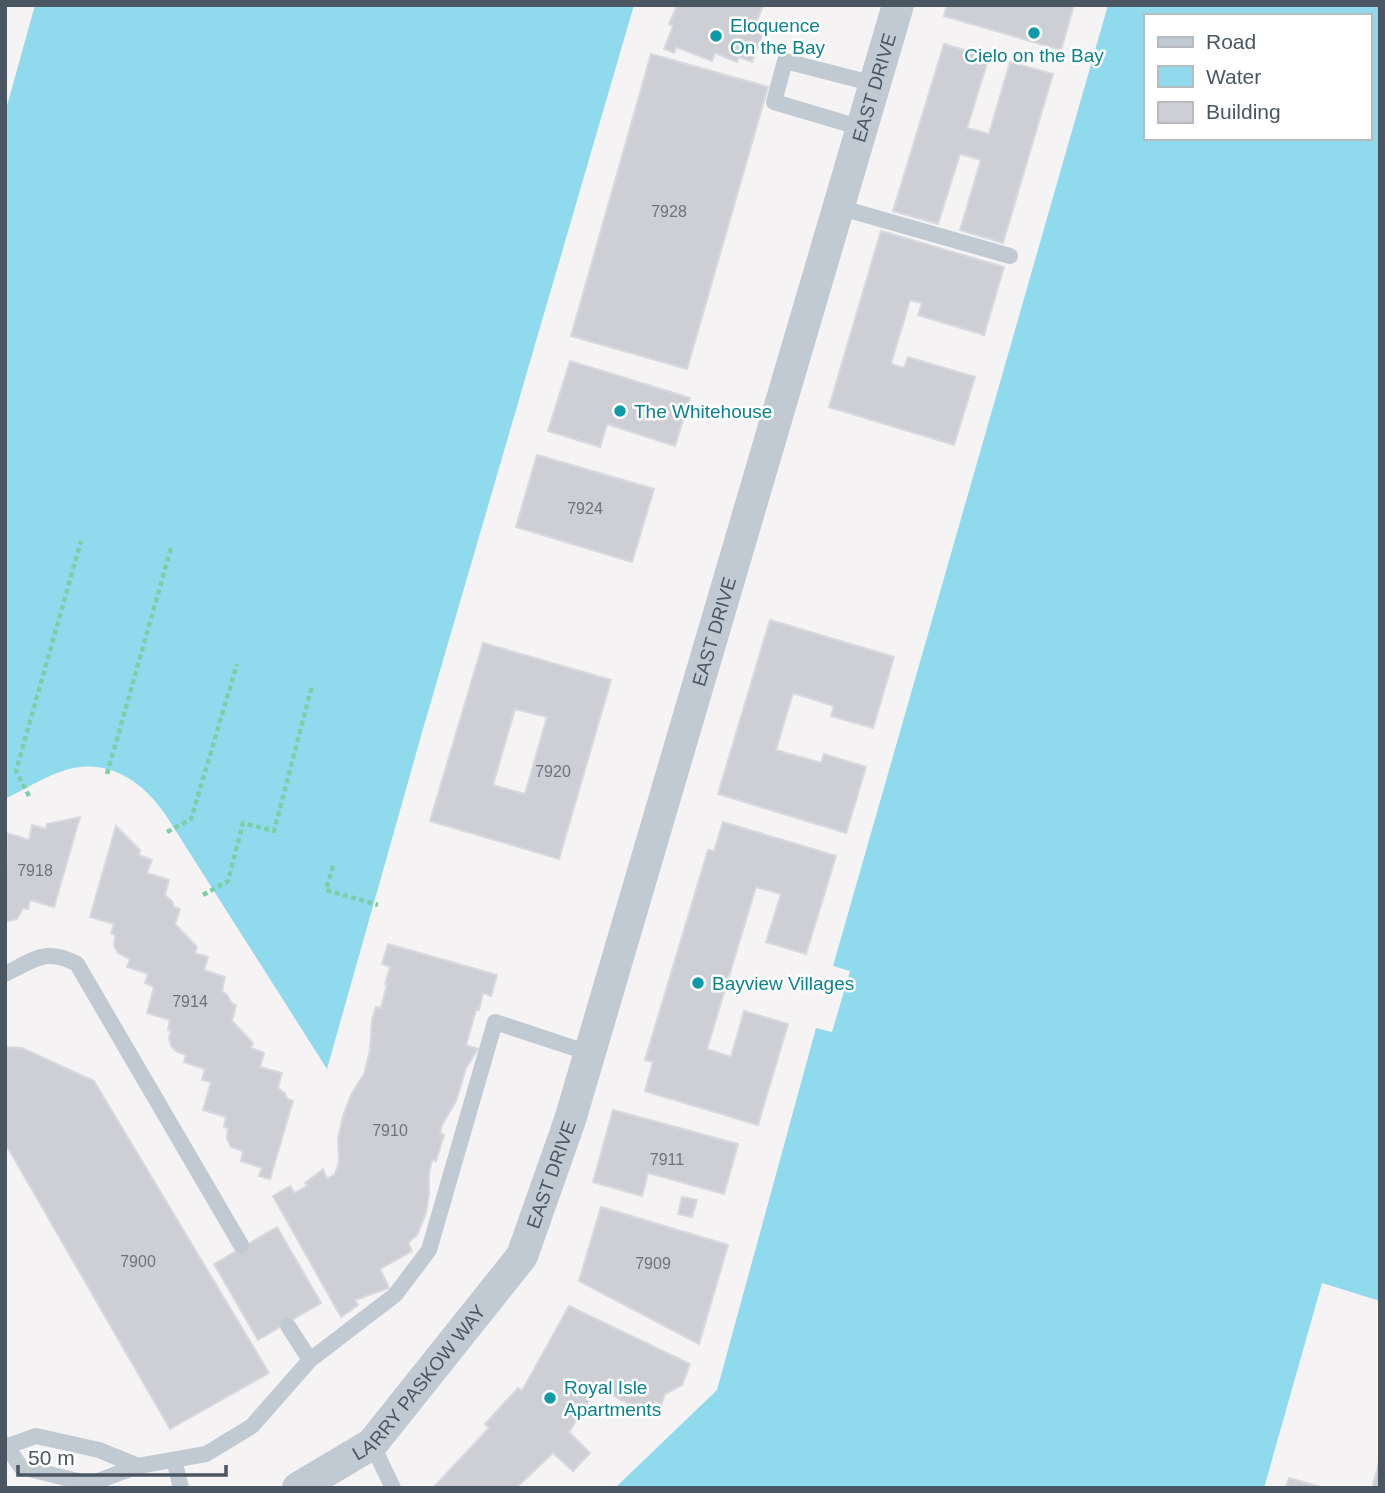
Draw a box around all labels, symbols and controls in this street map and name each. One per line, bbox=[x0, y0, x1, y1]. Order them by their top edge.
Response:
legend bbox=[1144, 14, 1371, 140]
place label: Eloquence On the Bay bbox=[730, 15, 826, 58]
marker: Cielo on the Bay bbox=[1026, 25, 1042, 41]
marker: Eloquence On the Bay bbox=[708, 28, 724, 44]
text: Road bbox=[1206, 30, 1256, 53]
street label: EAST DRIVE bbox=[848, 31, 900, 145]
place label: Cielo on the Bay bbox=[964, 45, 1104, 66]
text: Water bbox=[1206, 65, 1261, 88]
text: Building bbox=[1206, 100, 1281, 123]
house number: 7928 bbox=[651, 203, 687, 220]
place label: The Whitehouse bbox=[634, 401, 772, 422]
marker: The Whitehouse bbox=[612, 403, 628, 419]
house number: 7924 bbox=[567, 500, 603, 517]
street label: EAST DRIVE bbox=[688, 575, 740, 689]
house number: 7920 bbox=[535, 763, 571, 780]
house number: 7918 bbox=[17, 862, 53, 879]
place label: Bayview Villages bbox=[712, 973, 854, 994]
marker: Bayview Villages bbox=[690, 975, 706, 991]
house number: 7914 bbox=[172, 993, 208, 1010]
street label: EAST DRIVE bbox=[523, 1118, 580, 1231]
house number: 7910 bbox=[372, 1122, 408, 1139]
house number: 7911 bbox=[650, 1151, 684, 1168]
house number: 7900 bbox=[120, 1253, 156, 1270]
house number: 7909 bbox=[635, 1255, 671, 1272]
street label: LARRY PASKOW WAY bbox=[349, 1301, 490, 1464]
place label: Royal Isle Apartments bbox=[564, 1377, 661, 1420]
marker: Royal Isle Apartments bbox=[542, 1390, 558, 1406]
scale bar bbox=[18, 1434, 226, 1478]
text: 50 m bbox=[28, 1446, 75, 1469]

